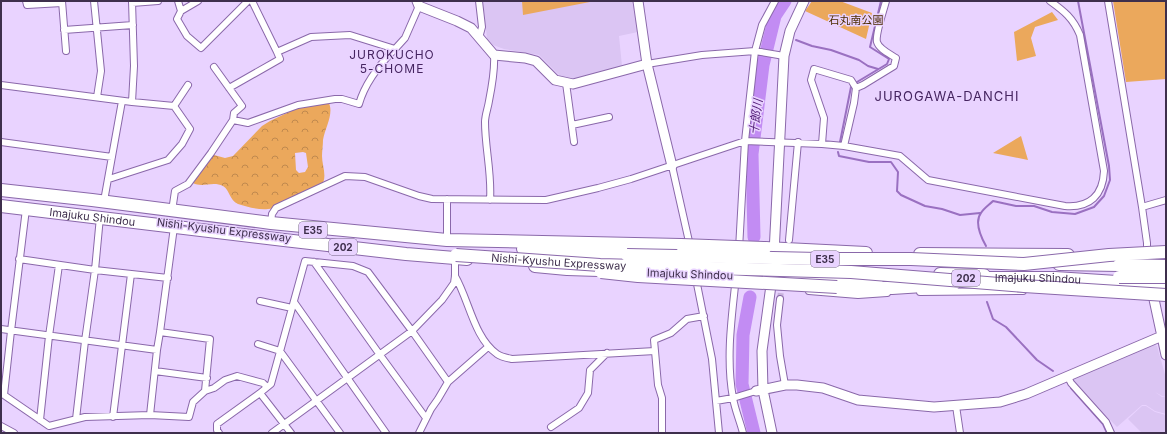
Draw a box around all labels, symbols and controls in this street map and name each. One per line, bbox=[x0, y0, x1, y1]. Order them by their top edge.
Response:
park label: 石丸南公園 bbox=[829, 13, 884, 27]
district label: JUROKUCHO 5-CHOME bbox=[349, 47, 435, 76]
district label: JUROGAWA-DANCHI bbox=[875, 88, 1019, 104]
water label: 十郎川 bbox=[746, 96, 765, 136]
street label: Imajuku Shindou bbox=[49, 205, 136, 229]
street label: Nishi-Kyushu Expressway bbox=[156, 215, 292, 245]
road number: E35 bbox=[299, 222, 327, 238]
road number: 202 bbox=[329, 239, 357, 255]
street label: Nishi-Kyushu Expressway bbox=[491, 250, 626, 273]
road number: E35 bbox=[811, 251, 839, 267]
street label: Imajuku Shindou bbox=[647, 266, 733, 282]
road number: 202 bbox=[952, 270, 980, 286]
street label: Imajuku Shindou bbox=[995, 271, 1082, 287]

